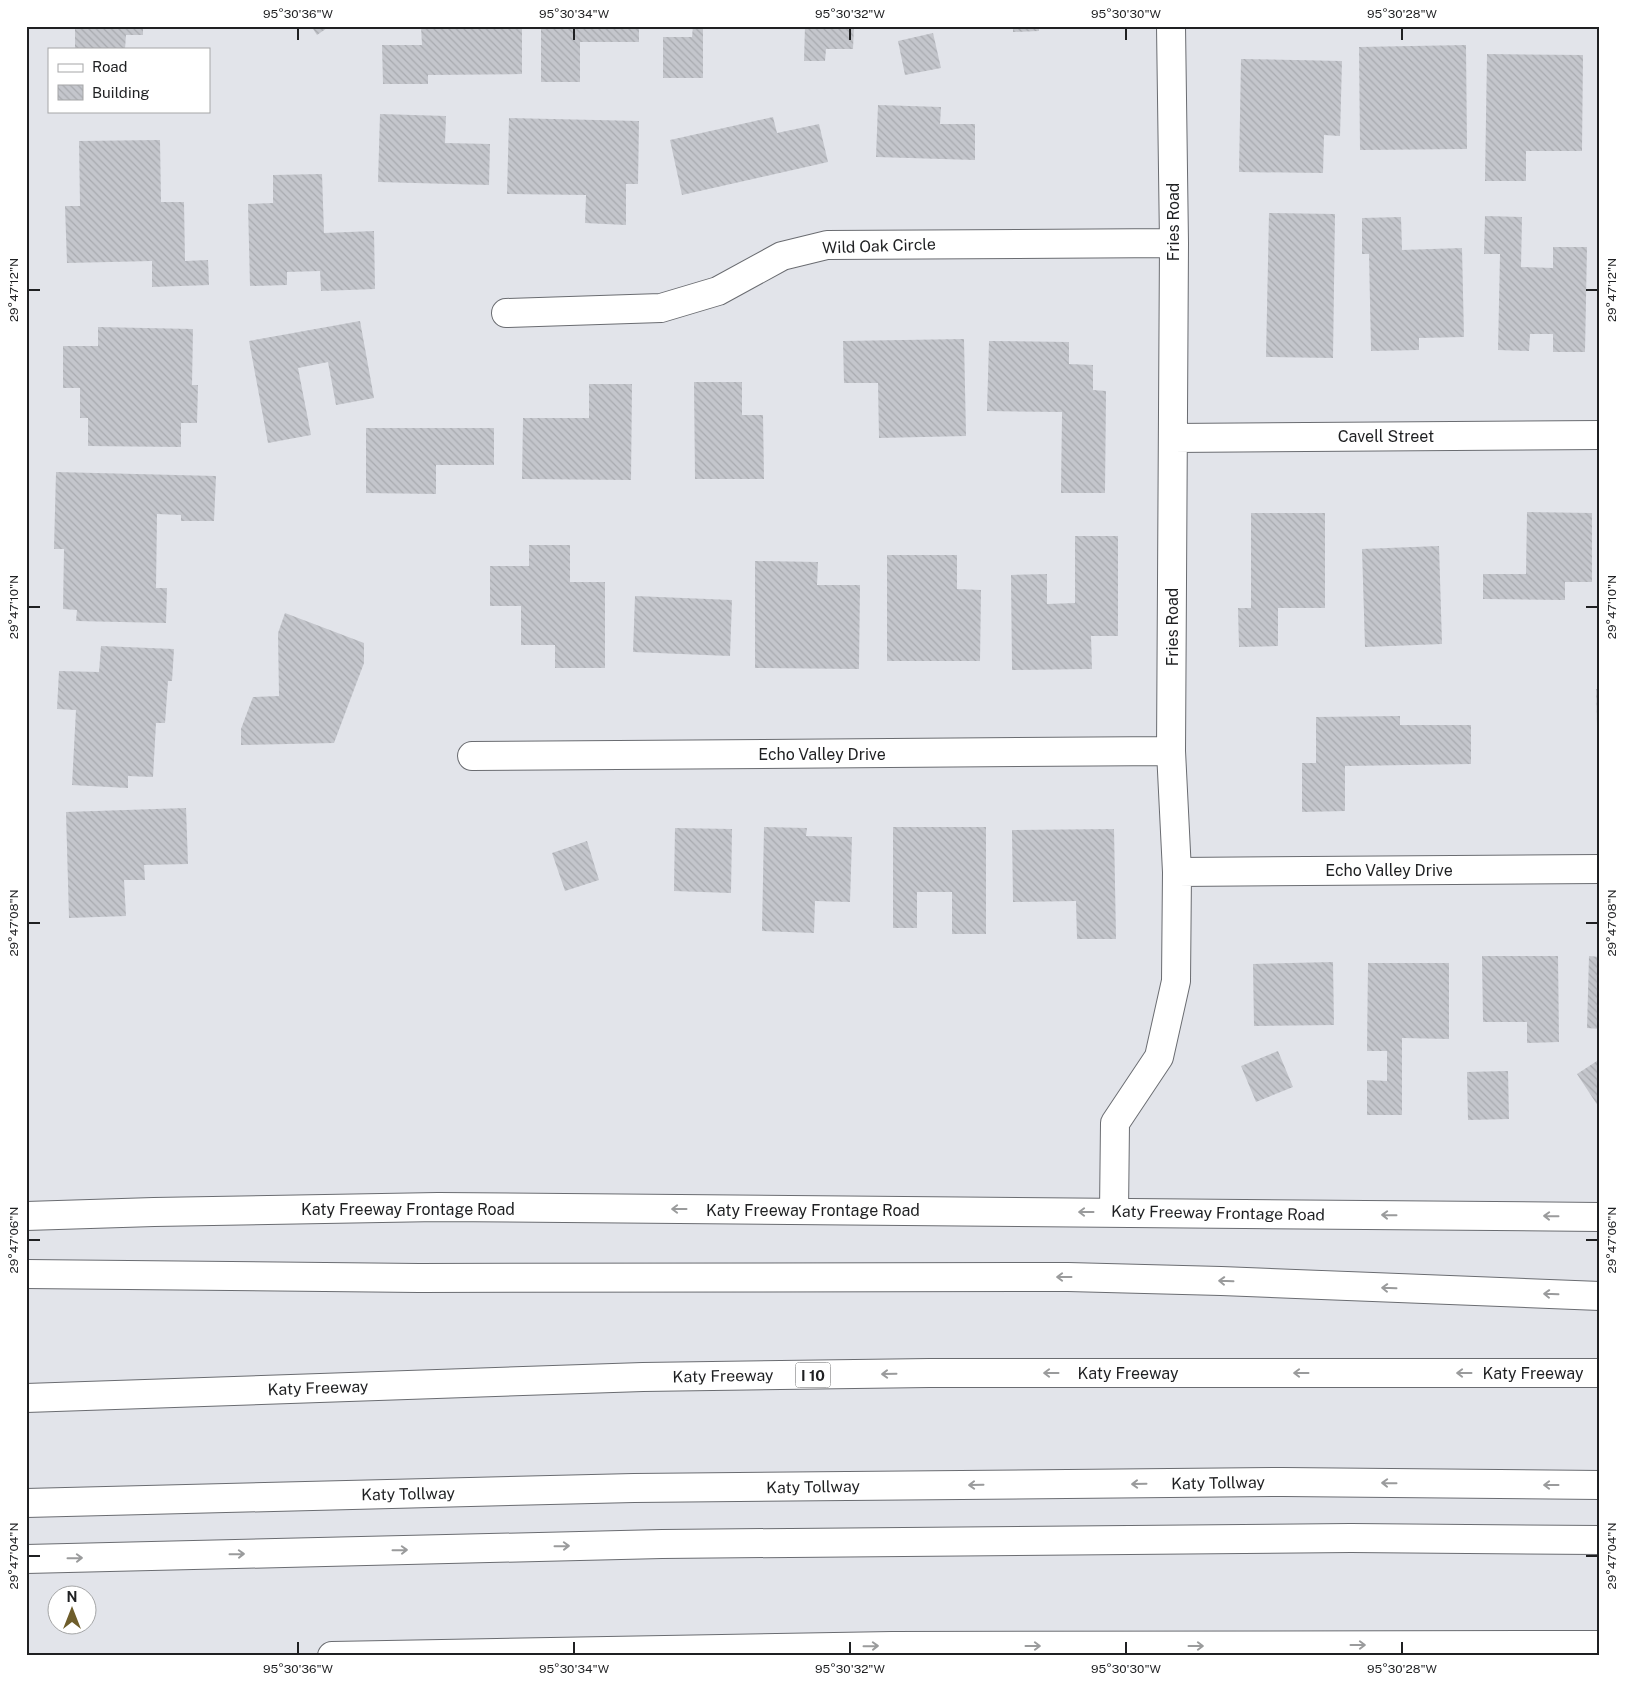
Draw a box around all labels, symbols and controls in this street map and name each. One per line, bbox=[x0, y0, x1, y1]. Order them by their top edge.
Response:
text: 95°30'36"W bbox=[263, 7, 334, 21]
text: 95°30'34"W bbox=[539, 7, 610, 21]
text: 95°30'32"W bbox=[815, 7, 885, 21]
text: 95°30'30"W bbox=[1091, 7, 1162, 21]
text: 95°30'28"W bbox=[1367, 7, 1438, 21]
legend bbox=[48, 48, 210, 112]
text: Road bbox=[92, 58, 128, 75]
text: Building bbox=[92, 84, 150, 101]
street label: Fries Road bbox=[1164, 183, 1183, 261]
street label: Wild Oak Circle bbox=[822, 235, 936, 257]
text: 29°47'12"N bbox=[7, 258, 21, 322]
text: 29°47'12"N bbox=[1605, 258, 1619, 322]
street label: Cavell Street bbox=[1338, 427, 1434, 446]
text: 29°47'10"N bbox=[7, 575, 21, 639]
text: 29°47'10"N bbox=[1605, 575, 1619, 639]
street label: Fries Road bbox=[1163, 588, 1182, 666]
street label: Echo Valley Drive bbox=[758, 745, 886, 764]
street label: Echo Valley Drive bbox=[1325, 861, 1453, 880]
text: 29°47'08"N bbox=[7, 889, 21, 957]
text: 29°47'08"N bbox=[1605, 889, 1619, 957]
street label: Katy Freeway Frontage Road bbox=[301, 1200, 515, 1219]
street label: Katy Freeway Frontage Road bbox=[706, 1201, 920, 1220]
street label: Katy Freeway Frontage Road bbox=[1111, 1202, 1325, 1224]
one-way arrow bbox=[671, 1204, 687, 1214]
text: 29°47'06"N bbox=[7, 1207, 21, 1273]
one-way arrow bbox=[1078, 1207, 1094, 1217]
text: 29°47'06"N bbox=[1605, 1207, 1619, 1273]
one-way arrow bbox=[1381, 1210, 1397, 1220]
one-way arrow bbox=[1543, 1212, 1559, 1221]
one-way arrow bbox=[1056, 1272, 1072, 1282]
one-way arrow bbox=[1219, 1276, 1235, 1285]
one-way arrow bbox=[1381, 1283, 1397, 1292]
one-way arrow bbox=[1543, 1290, 1559, 1299]
road number: I 10 bbox=[796, 1362, 830, 1388]
street label: Katy Freeway bbox=[1078, 1364, 1179, 1383]
street label: Katy Freeway bbox=[1483, 1364, 1584, 1383]
street label: Katy Freeway bbox=[672, 1366, 774, 1386]
one-way arrow bbox=[1043, 1368, 1060, 1378]
one-way arrow bbox=[1293, 1368, 1310, 1378]
one-way arrow bbox=[1456, 1368, 1472, 1378]
one-way arrow bbox=[881, 1369, 897, 1379]
street label: Katy Freeway bbox=[267, 1377, 369, 1399]
street label: Katy Tollway bbox=[1171, 1473, 1266, 1493]
street label: Katy Tollway bbox=[766, 1477, 861, 1497]
one-way arrow bbox=[1381, 1478, 1397, 1488]
one-way arrow bbox=[1131, 1479, 1147, 1488]
one-way arrow bbox=[968, 1480, 984, 1490]
one-way arrow bbox=[1543, 1480, 1560, 1490]
street label: Katy Tollway bbox=[361, 1484, 456, 1504]
text: 29°47'04"N bbox=[7, 1523, 21, 1589]
text: 29°47'04"N bbox=[1605, 1523, 1619, 1589]
one-way arrow bbox=[554, 1541, 570, 1551]
one-way arrow bbox=[392, 1545, 408, 1555]
one-way arrow bbox=[229, 1549, 245, 1559]
one-way arrow bbox=[66, 1553, 83, 1563]
north arrow bbox=[48, 1584, 98, 1634]
text: N bbox=[67, 1589, 77, 1605]
one-way arrow bbox=[1350, 1640, 1366, 1650]
one-way arrow bbox=[1025, 1641, 1041, 1651]
one-way arrow bbox=[1188, 1641, 1204, 1651]
one-way arrow bbox=[863, 1642, 879, 1651]
text: 95°30'36"W bbox=[263, 1662, 334, 1676]
text: 95°30'34"W bbox=[539, 1662, 610, 1676]
text: 95°30'32"W bbox=[815, 1662, 885, 1676]
text: 95°30'30"W bbox=[1091, 1662, 1162, 1676]
text: 95°30'28"W bbox=[1367, 1662, 1438, 1676]

